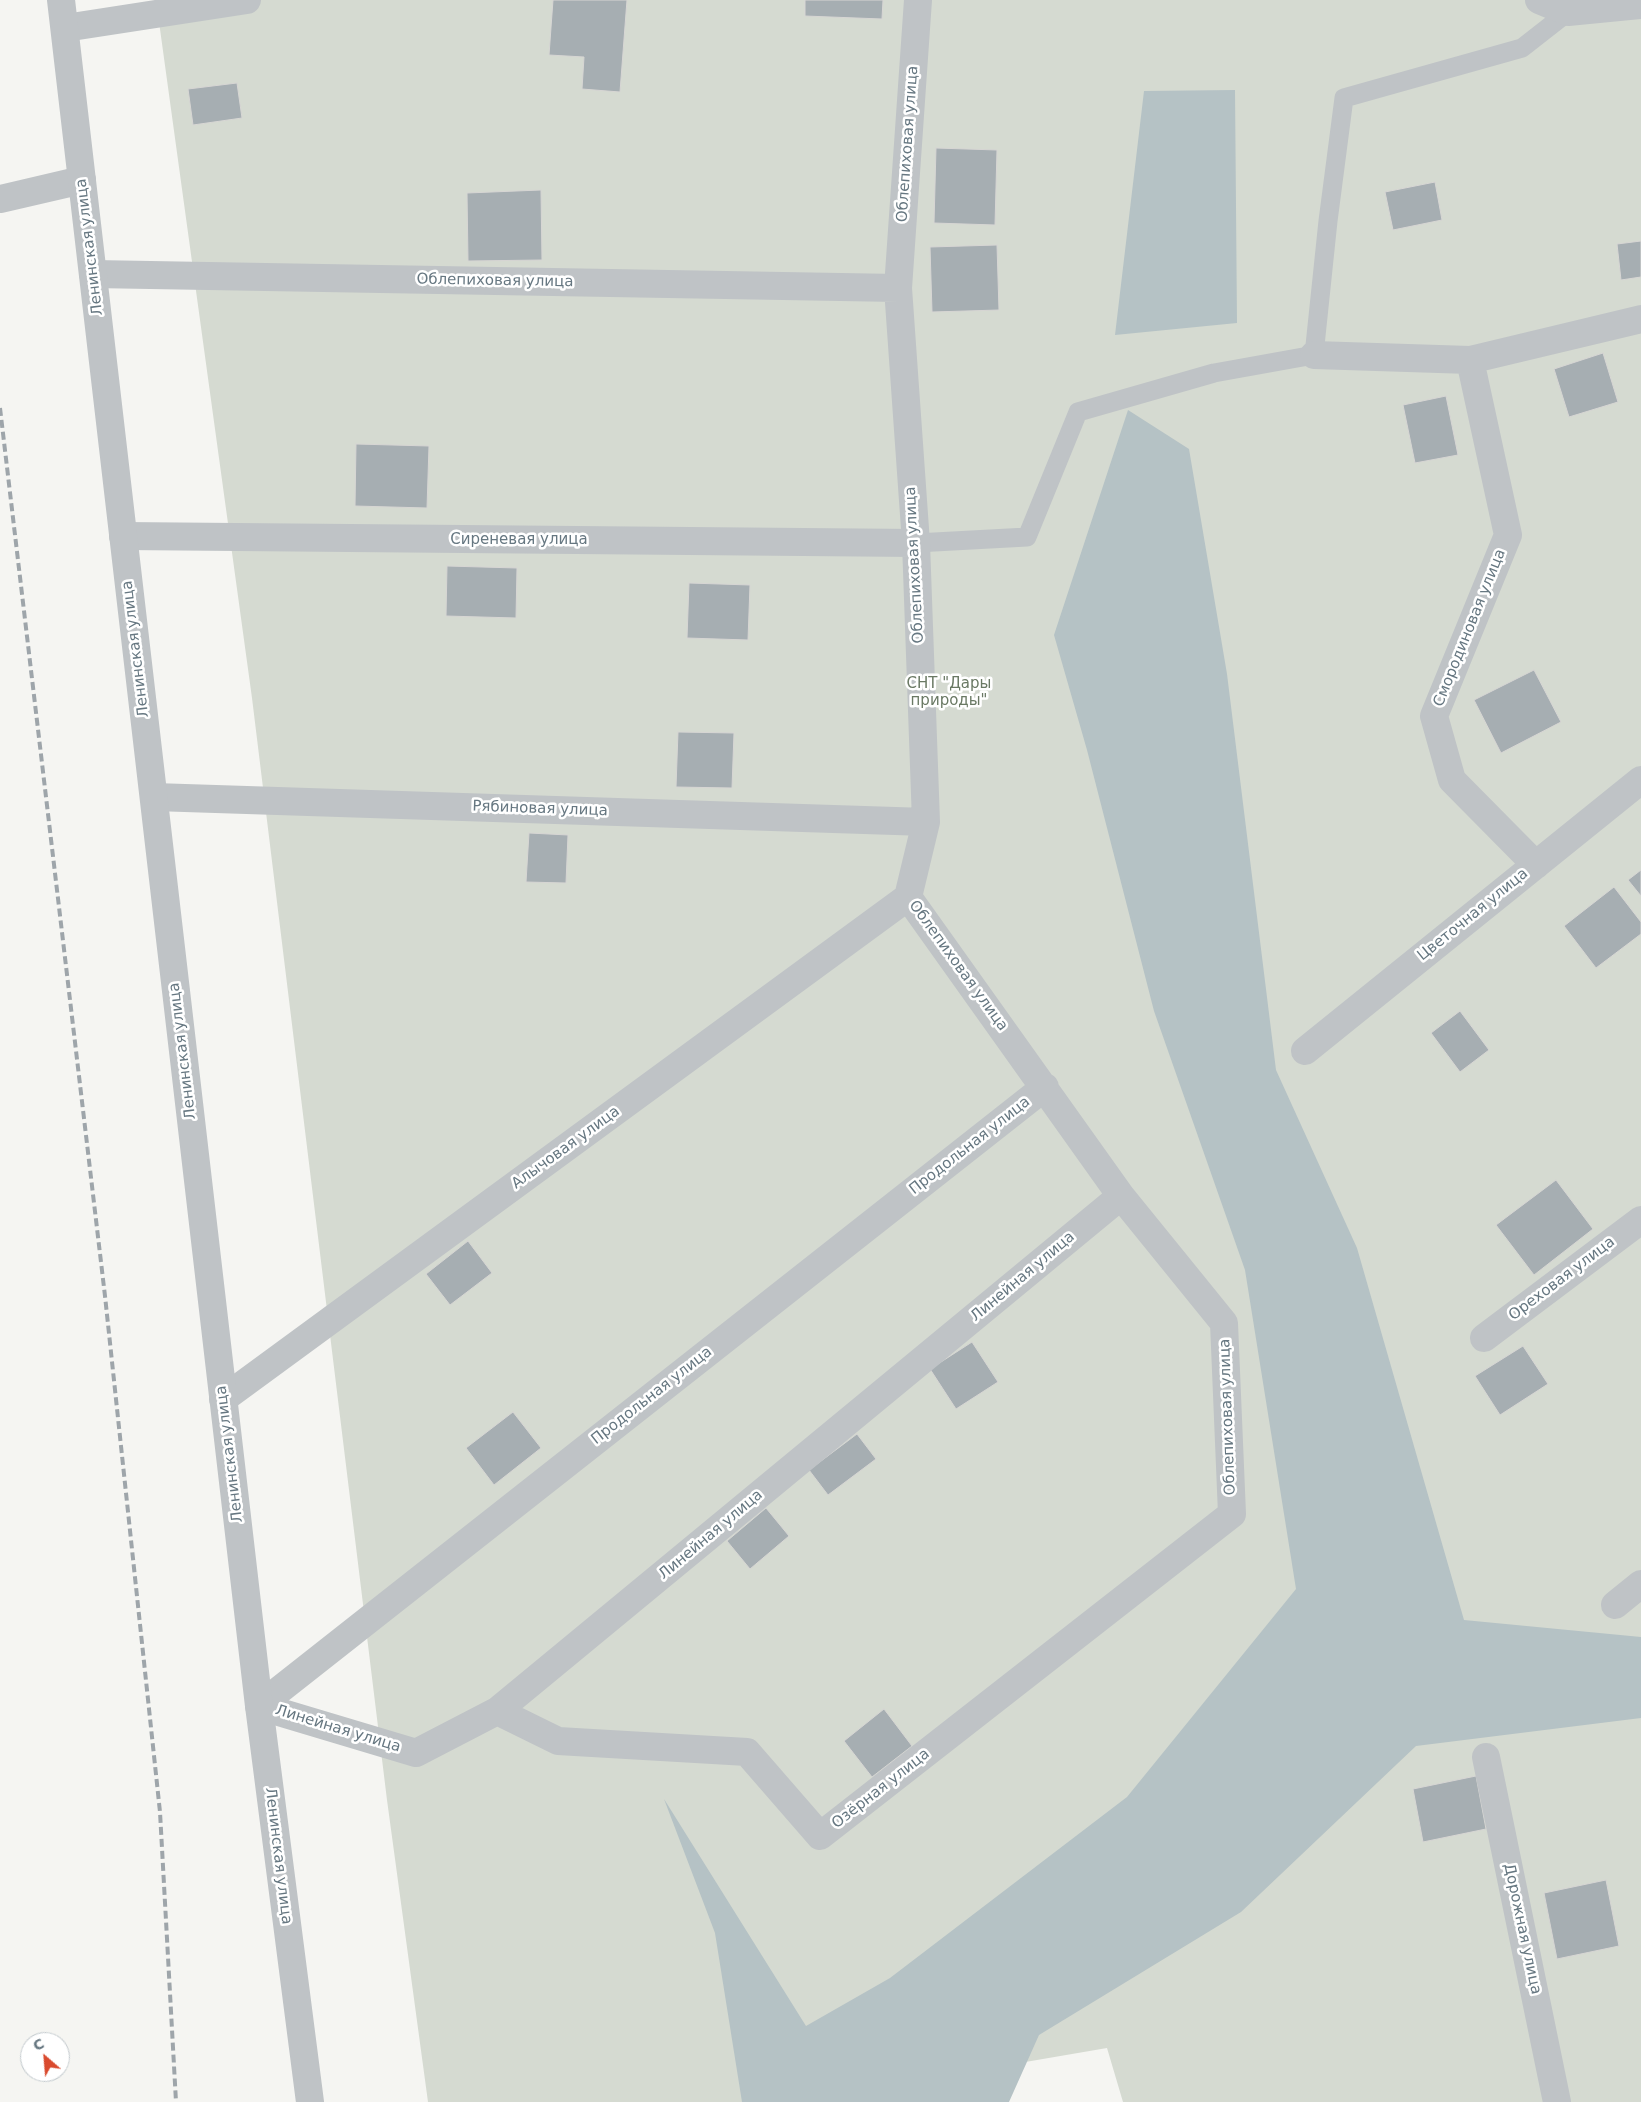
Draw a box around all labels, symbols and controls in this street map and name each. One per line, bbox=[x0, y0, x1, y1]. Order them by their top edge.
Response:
street label: Облепиховая улица bbox=[894, 65, 922, 223]
street label: Ленинская улица bbox=[73, 178, 107, 316]
street label: Облепиховая улица bbox=[416, 271, 574, 291]
street label: Облепиховая улица bbox=[902, 486, 928, 644]
street label: Сиреневая улица bbox=[450, 531, 588, 549]
street label: Смородиновая улица bbox=[1430, 547, 1510, 709]
street label: Ленинская улица bbox=[119, 580, 153, 718]
park label: СНТ "Дары природы" bbox=[907, 675, 991, 710]
street label: Рябиновая улица bbox=[472, 798, 608, 820]
street label: Цветочная улица bbox=[1414, 865, 1532, 965]
street label: Облепиховая улица bbox=[905, 897, 1011, 1035]
street label: Ленинская улица bbox=[166, 982, 200, 1120]
street label: Продольная улица bbox=[906, 1093, 1034, 1199]
street label: Алычовая улица bbox=[508, 1103, 624, 1193]
street label: Линейная улица bbox=[967, 1228, 1079, 1326]
street label: Ореховая улица bbox=[1505, 1233, 1619, 1325]
street label: Облепиховая улица bbox=[1216, 1338, 1240, 1496]
street label: Продольная улица bbox=[588, 1343, 716, 1449]
street label: Ленинская улица bbox=[213, 1385, 247, 1523]
street label: Линейная улица bbox=[655, 1486, 767, 1584]
street label: Линейная улица bbox=[273, 1701, 403, 1757]
street label: Озёрная улица bbox=[829, 1745, 933, 1833]
street label: Ленинская улица bbox=[261, 1787, 295, 1925]
street label: Дорожная улица bbox=[1499, 1862, 1545, 1996]
north arrow bbox=[20, 2032, 70, 2082]
text: С bbox=[30, 2035, 47, 2054]

